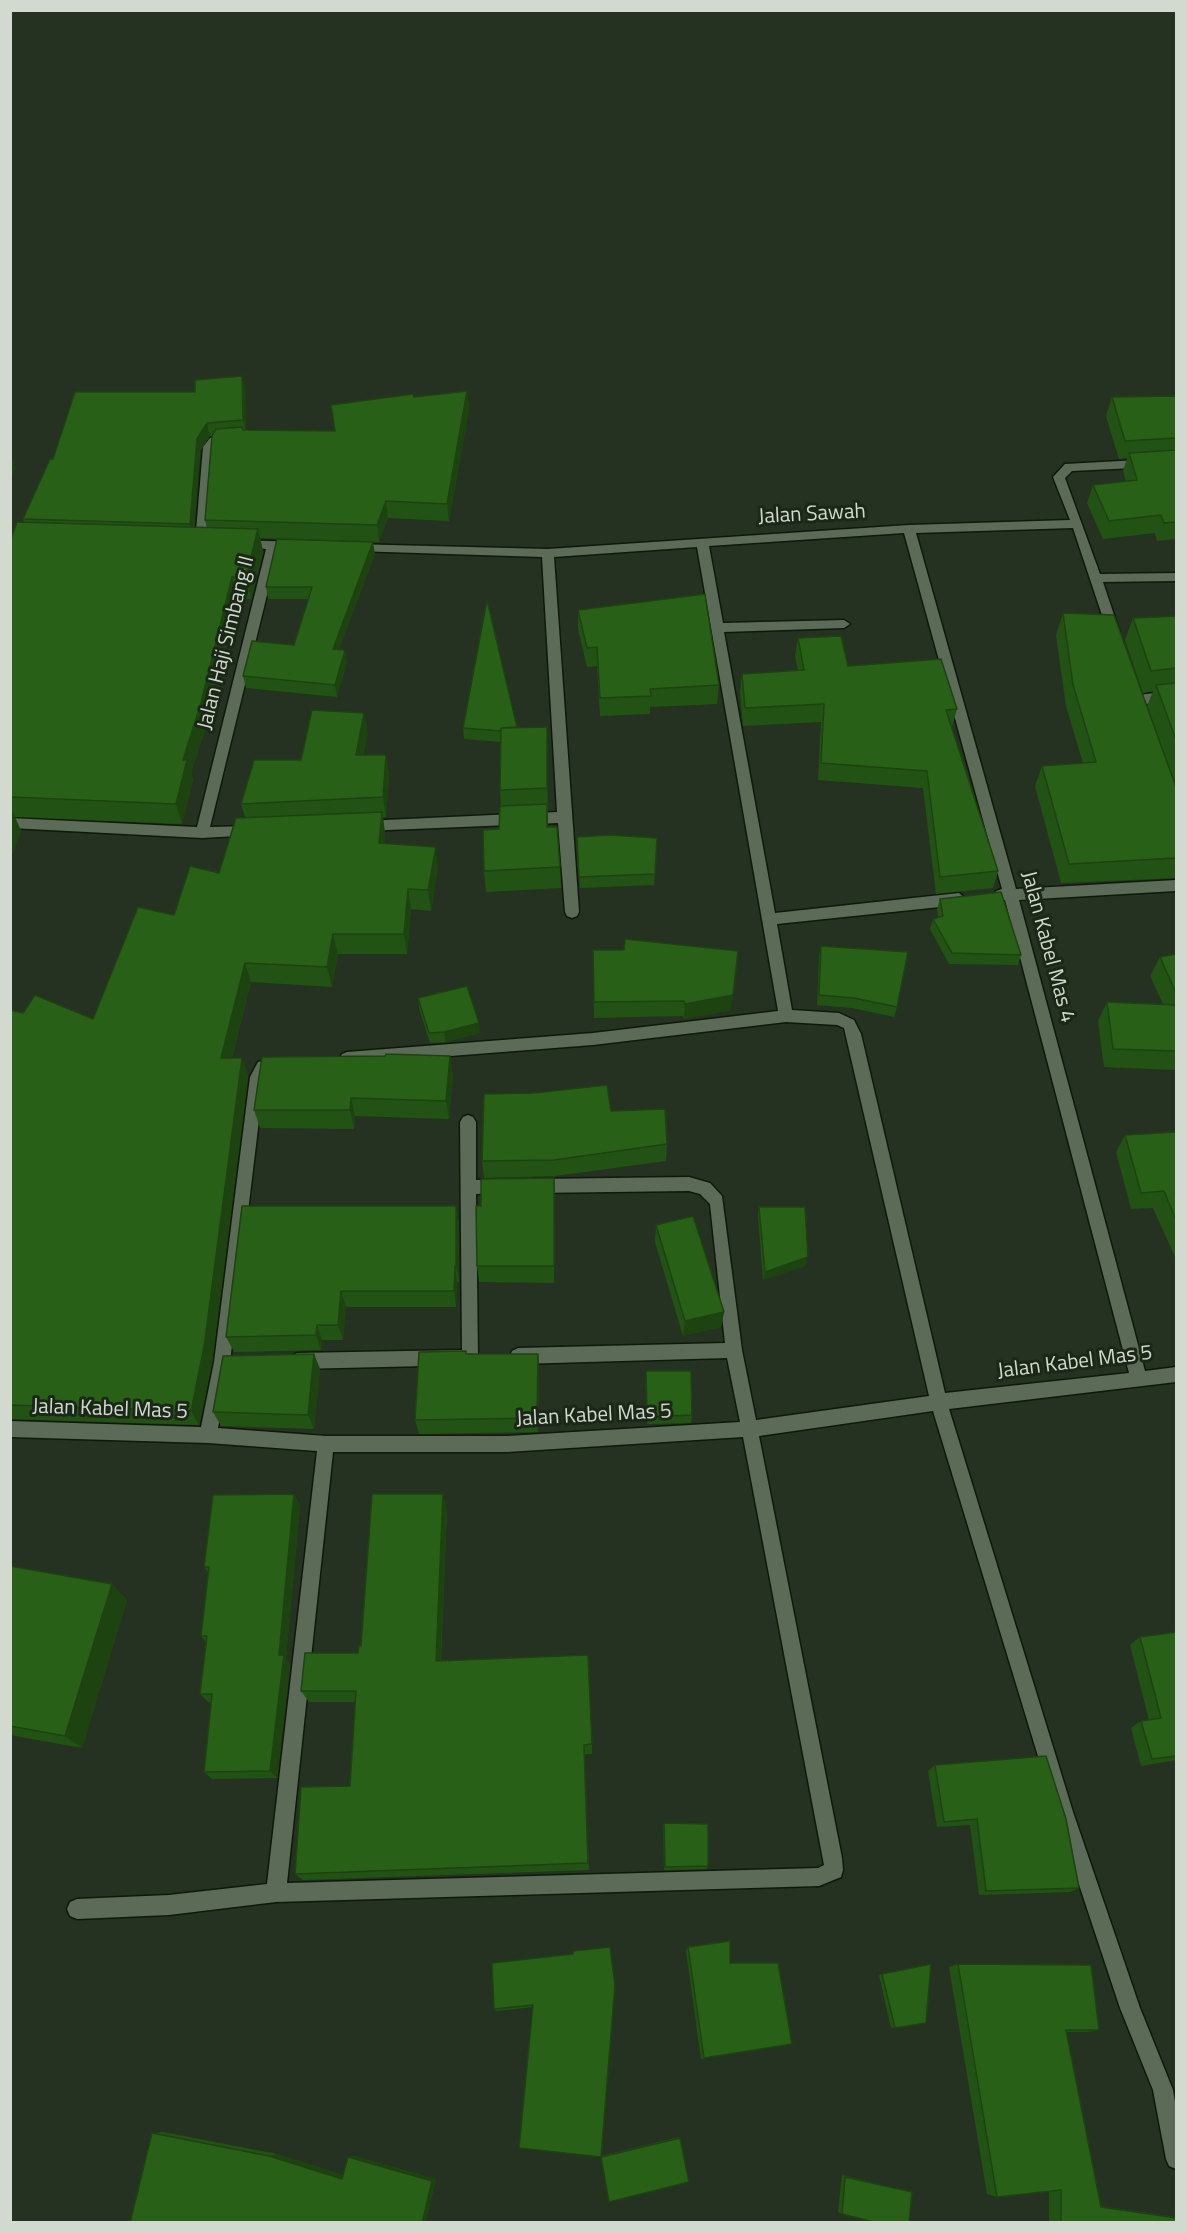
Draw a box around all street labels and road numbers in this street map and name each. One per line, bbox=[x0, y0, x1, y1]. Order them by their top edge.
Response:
street label: Jalan Sawah bbox=[758, 500, 866, 530]
street label: Jalan Haji Simbang II bbox=[193, 553, 261, 733]
street label: Jalan Kabel Mas 4 bbox=[1015, 869, 1079, 1025]
street label: Jalan Kabel Mas 5 bbox=[996, 1341, 1154, 1385]
street label: Jalan Kabel Mas 5 bbox=[32, 1395, 188, 1425]
street label: Jalan Kabel Mas 5 bbox=[516, 1399, 672, 1433]

